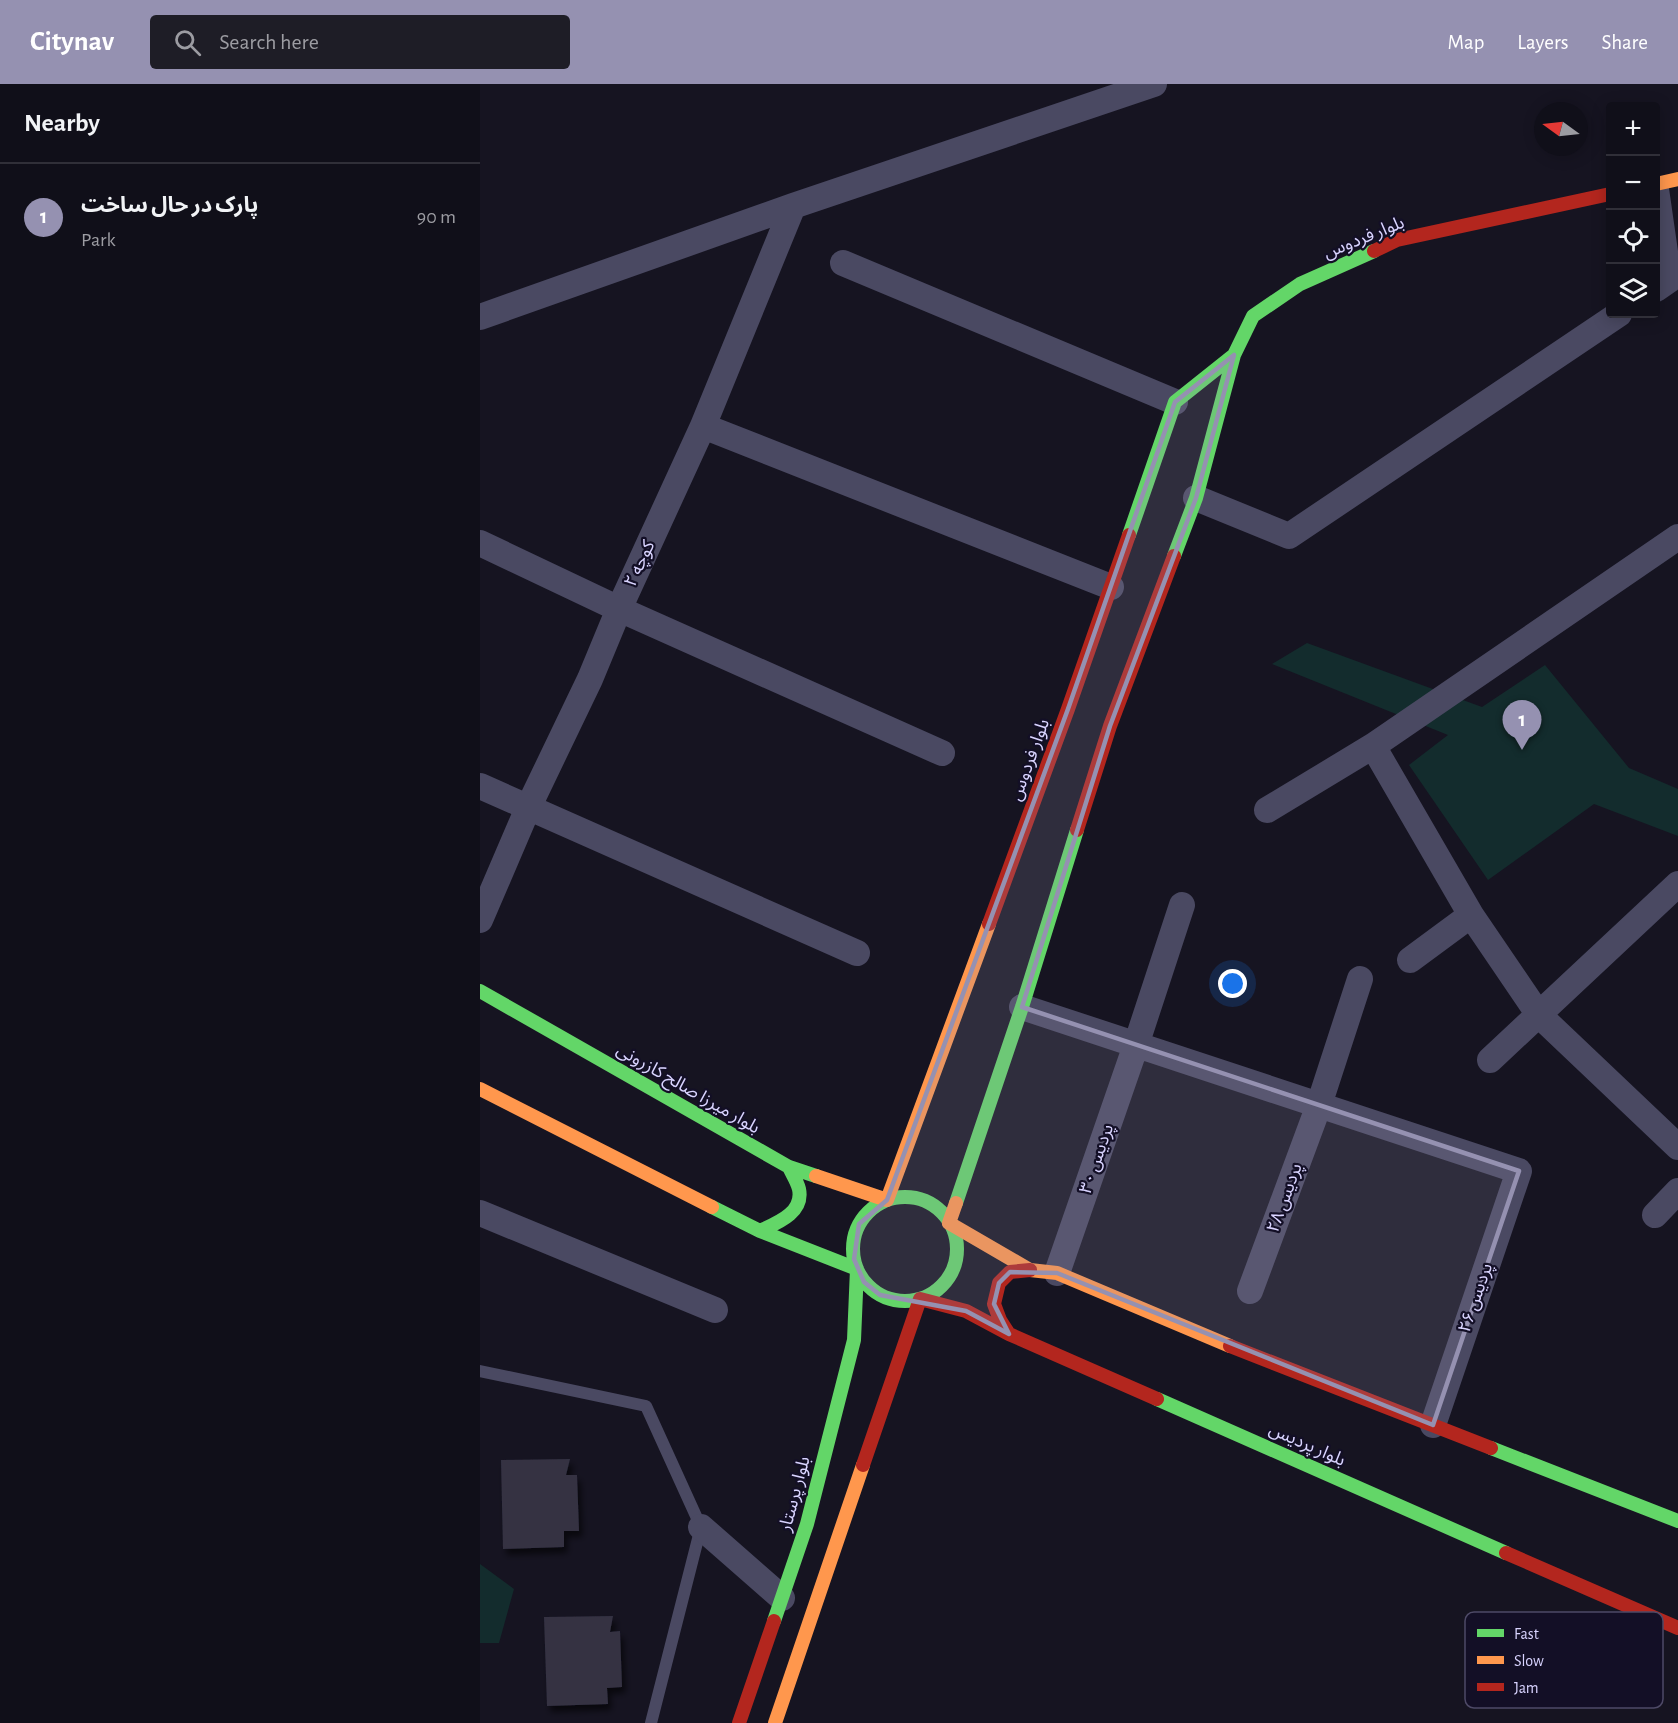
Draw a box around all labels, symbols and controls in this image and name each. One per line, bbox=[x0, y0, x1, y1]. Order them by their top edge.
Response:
search box bbox=[150, 15, 570, 69]
icon: search bbox=[171, 26, 204, 59]
text: Citynav bbox=[30, 28, 114, 56]
text: Search here bbox=[219, 31, 319, 53]
text: Map bbox=[1448, 32, 1484, 53]
text: Layers bbox=[1517, 32, 1568, 53]
text: Share bbox=[1601, 32, 1648, 53]
north arrow bbox=[1534, 102, 1588, 156]
map controls bbox=[1606, 102, 1660, 318]
button: + bbox=[1606, 102, 1660, 156]
text: Nearby bbox=[24, 110, 100, 136]
button: − bbox=[1606, 156, 1660, 210]
text: پارک در حال ساخت bbox=[81, 194, 258, 216]
text: 1 bbox=[40, 207, 47, 227]
text: 90 m bbox=[417, 207, 456, 227]
button: locate bbox=[1606, 210, 1660, 264]
street label: بلوار فردوس bbox=[1321, 214, 1407, 263]
text: Park bbox=[81, 230, 116, 250]
button: layers bbox=[1606, 264, 1660, 318]
street label: کوچه ۲ bbox=[622, 538, 660, 590]
pin: 1 bbox=[1502, 700, 1542, 750]
street label: بلوار فردوس bbox=[1007, 717, 1054, 804]
your location bbox=[1218, 969, 1247, 998]
street label: بلوار میرزا صالح کازرونی bbox=[612, 1041, 763, 1140]
street label: پردیس ۳۰ bbox=[1077, 1122, 1118, 1197]
street label: پردیس ۲۸ bbox=[1264, 1161, 1307, 1235]
street label: پردیس ۲۶ bbox=[1456, 1261, 1497, 1336]
street label: بلوار پردیس bbox=[1266, 1420, 1348, 1471]
street label: بلوار پرستار bbox=[776, 1454, 815, 1535]
legend bbox=[1465, 1612, 1663, 1708]
text: Fast bbox=[1514, 1626, 1539, 1642]
text: Slow bbox=[1514, 1653, 1544, 1669]
text: Jam bbox=[1514, 1680, 1539, 1696]

